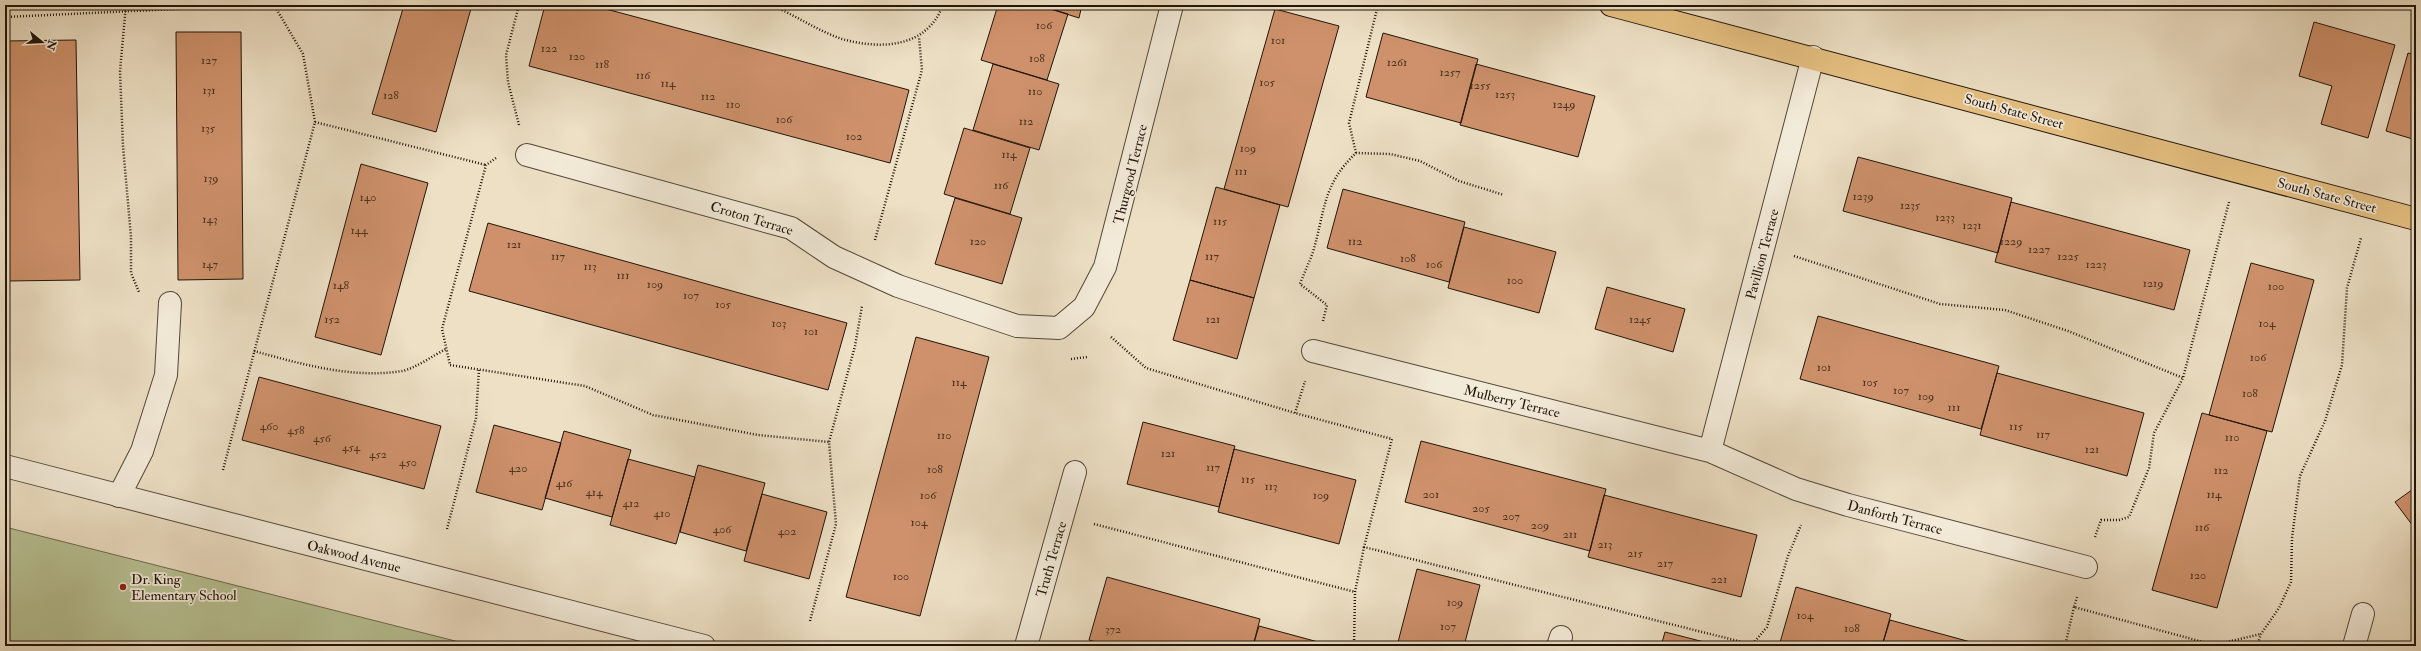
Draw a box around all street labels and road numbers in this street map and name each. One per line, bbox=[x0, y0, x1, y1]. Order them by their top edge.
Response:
street label: South State Street bbox=[1963, 90, 2066, 133]
street label: Thurgood Terrace bbox=[1110, 122, 1151, 226]
street label: South State Street bbox=[2276, 174, 2379, 217]
street label: Croton Terrace bbox=[708, 198, 795, 239]
street label: Pavillion Terrace bbox=[1742, 207, 1783, 301]
street label: Mulberry Terrace bbox=[1462, 381, 1562, 423]
street label: Danforth Terrace bbox=[1845, 497, 1944, 538]
street label: Truth Terrace bbox=[1033, 519, 1070, 599]
street label: Oakwood Avenue bbox=[305, 537, 403, 576]

